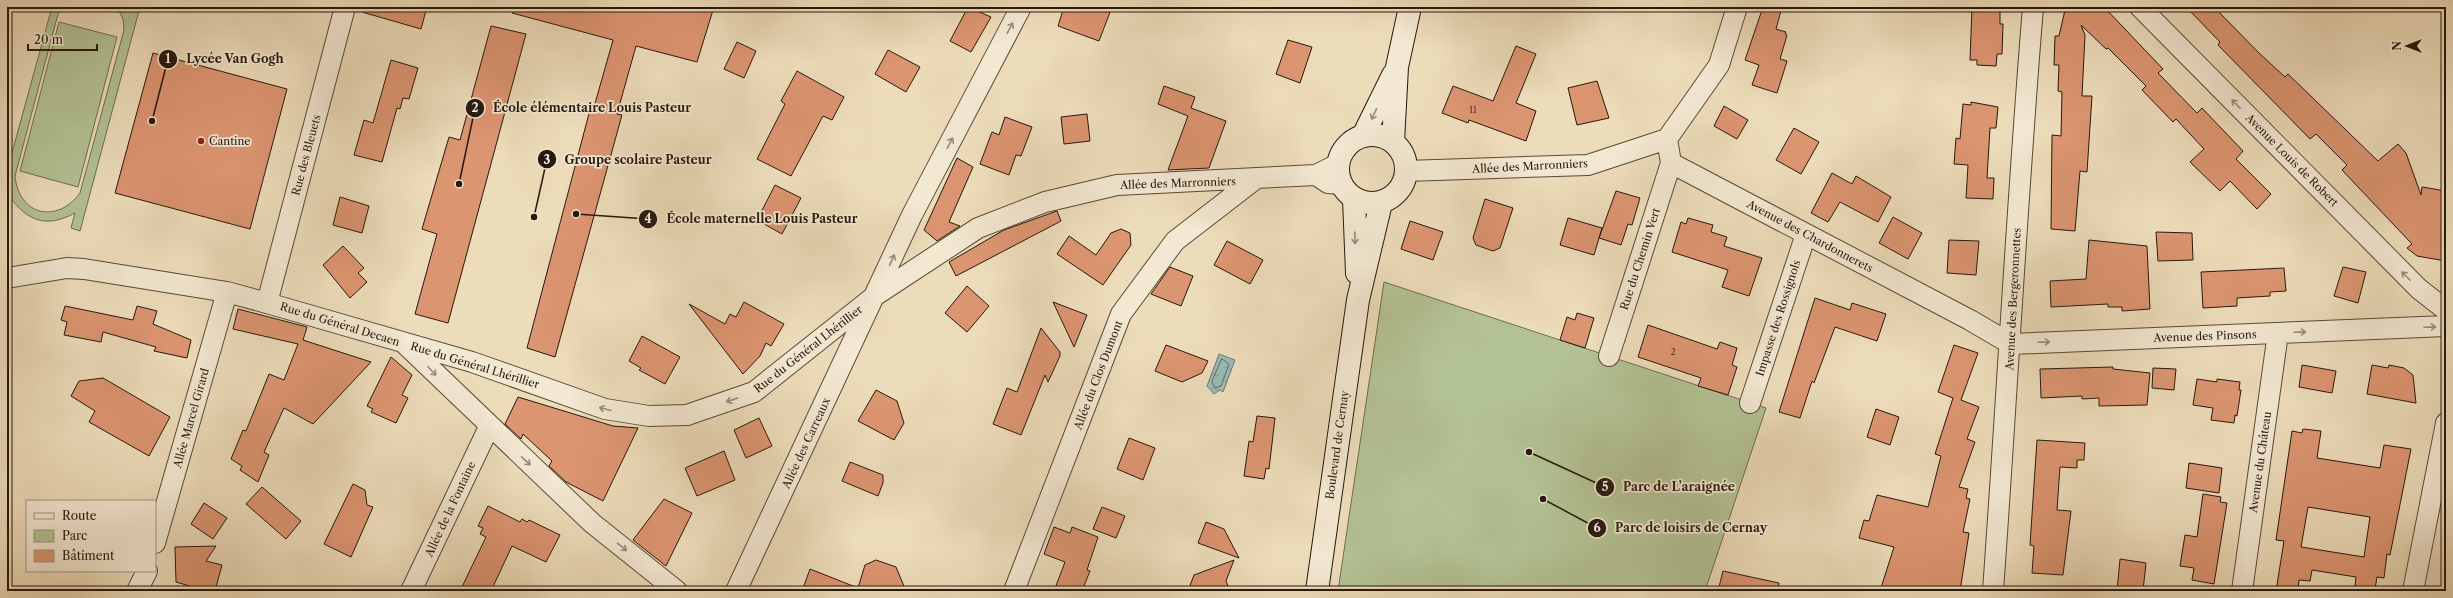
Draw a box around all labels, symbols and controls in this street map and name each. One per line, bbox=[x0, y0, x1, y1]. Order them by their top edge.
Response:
one-way arrow bbox=[1007, 22, 1014, 34]
scale bar bbox=[28, 26, 97, 52]
north arrow bbox=[2387, 26, 2427, 66]
text: 20 m bbox=[34, 32, 63, 47]
text: N bbox=[2390, 41, 2404, 51]
callout: Lycée Van Gogh bbox=[158, 47, 292, 71]
text: 1 bbox=[165, 51, 171, 66]
text: Lycée Van Gogh bbox=[186, 51, 285, 66]
callout: École élémentaire Louis Pasteur bbox=[465, 96, 699, 120]
text: École élémentaire Louis Pasteur bbox=[493, 99, 691, 115]
one-way arrow bbox=[2231, 99, 2241, 109]
text: 2 bbox=[471, 100, 479, 115]
house number: 11 bbox=[1469, 104, 1477, 115]
one-way arrow bbox=[1370, 108, 1377, 120]
street label: Avenue Louis de Robert bbox=[2242, 110, 2341, 209]
street label: Rue des Bleuets bbox=[288, 113, 324, 197]
place label: Cantine bbox=[209, 134, 250, 148]
marker: Cantine bbox=[196, 136, 206, 146]
one-way arrow bbox=[946, 138, 954, 150]
callout: Groupe scolaire Pasteur bbox=[537, 147, 720, 171]
text: 3 bbox=[544, 152, 551, 167]
text: Groupe scolaire Pasteur bbox=[564, 152, 712, 167]
street label: Allée des Marronniers bbox=[1471, 156, 1588, 176]
street label: Allée des Marronniers bbox=[1119, 174, 1236, 192]
street label: Avenue des Chardonnerets bbox=[1744, 196, 1876, 275]
street label: Rue du Chemin Vert bbox=[1617, 206, 1663, 312]
callout: École maternelle Louis Pasteur bbox=[638, 207, 865, 231]
text: École maternelle Louis Pasteur bbox=[666, 210, 858, 226]
text: 4 bbox=[644, 211, 652, 226]
street label: Avenue des Bergeronnettes bbox=[2002, 227, 2024, 372]
one-way arrow bbox=[1352, 231, 1359, 244]
one-way arrow bbox=[889, 254, 896, 266]
street label: Impasse des Rossignols bbox=[1753, 258, 1803, 378]
one-way arrow bbox=[2401, 271, 2411, 281]
street label: Rue du Général Decaen bbox=[278, 299, 402, 349]
street label: Rue du Général Lhérillier bbox=[751, 302, 865, 396]
street label: Allée du Clos Dumont bbox=[1070, 318, 1125, 433]
one-way arrow bbox=[2423, 323, 2436, 331]
street label: Avenue des Pinsons bbox=[2152, 327, 2257, 345]
one-way arrow bbox=[2293, 328, 2306, 336]
street label: Rue du Général Lhérillier bbox=[409, 339, 541, 391]
one-way arrow bbox=[2037, 339, 2050, 346]
house number: 2 bbox=[1670, 346, 1676, 357]
street label: Allée Marcel Girard bbox=[170, 366, 212, 470]
one-way arrow bbox=[427, 366, 437, 376]
street label: Boulevard de Cernay bbox=[1322, 389, 1352, 500]
street label: Allée des Carreaux bbox=[778, 395, 834, 492]
one-way arrow bbox=[726, 397, 739, 404]
one-way arrow bbox=[599, 404, 612, 412]
street label: Avenue du Château bbox=[2246, 410, 2274, 515]
one-way arrow bbox=[521, 456, 531, 466]
street label: Allée de la Fontaine bbox=[421, 459, 478, 560]
callout: Parc de L’araignée bbox=[1595, 475, 1743, 499]
text: 5 bbox=[1602, 479, 1609, 494]
text: Parc de L’araignée bbox=[1623, 479, 1735, 494]
legend bbox=[26, 500, 156, 572]
text: Route bbox=[62, 508, 97, 523]
callout: Parc de loisirs de Cernay bbox=[1587, 516, 1775, 540]
text: 6 bbox=[1593, 520, 1601, 535]
text: Parc de loisirs de Cernay bbox=[1615, 520, 1768, 535]
text: Parc bbox=[62, 528, 87, 543]
one-way arrow bbox=[617, 542, 627, 551]
text: Bâtiment bbox=[62, 548, 115, 563]

